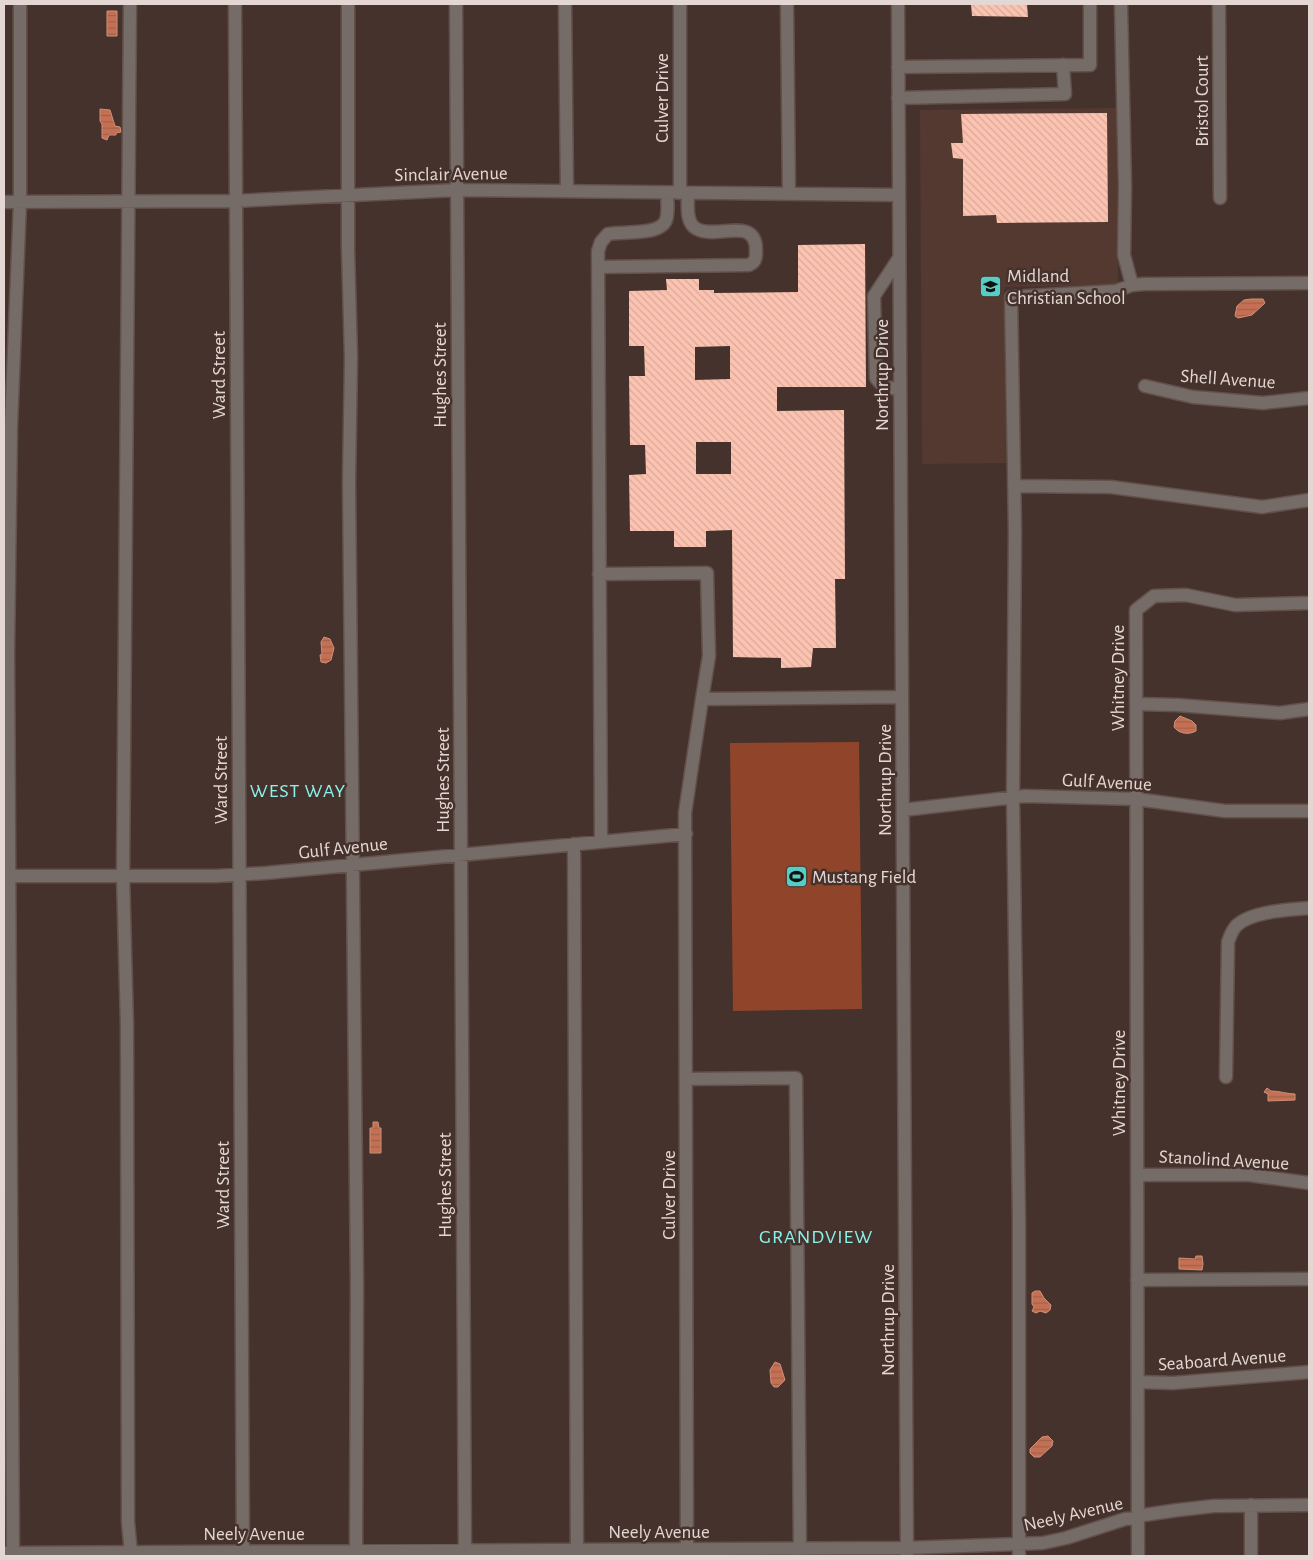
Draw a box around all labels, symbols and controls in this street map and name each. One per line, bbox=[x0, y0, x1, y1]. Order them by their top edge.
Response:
street label: Culver Drive bbox=[653, 53, 672, 143]
street label: Bristol Court bbox=[1193, 55, 1212, 147]
street label: Sinclair Avenue bbox=[394, 164, 508, 185]
place label: Midland Christian School bbox=[1007, 267, 1126, 308]
school or university icon: Midland Christian School bbox=[979, 274, 1003, 298]
street label: Northrup Drive bbox=[873, 319, 892, 431]
street label: Hughes Street bbox=[431, 322, 450, 428]
street label: Ward Street bbox=[210, 331, 229, 419]
street label: Shell Avenue bbox=[1180, 367, 1276, 392]
street label: Whitney Drive bbox=[1109, 625, 1128, 731]
street label: Northrup Drive bbox=[876, 724, 895, 836]
street label: Hughes Street bbox=[434, 727, 453, 833]
street label: Ward Street bbox=[212, 736, 231, 824]
street label: Gulf Avenue bbox=[1062, 771, 1152, 794]
district label: WEST WAY bbox=[250, 781, 346, 801]
street label: Gulf Avenue bbox=[298, 834, 389, 863]
sports icon: Mustang Field bbox=[784, 864, 808, 888]
place label: Mustang Field bbox=[812, 868, 916, 887]
street label: Whitney Drive bbox=[1110, 1030, 1129, 1136]
street label: Hughes Street bbox=[436, 1132, 455, 1238]
street label: Ward Street bbox=[214, 1141, 233, 1229]
street label: Stanolind Avenue bbox=[1158, 1148, 1289, 1173]
street label: Culver Drive bbox=[660, 1150, 679, 1240]
district label: GRANDVIEW bbox=[759, 1227, 873, 1247]
street label: Northrup Drive bbox=[879, 1264, 898, 1376]
street label: Seaboard Avenue bbox=[1157, 1347, 1287, 1374]
street label: Neely Avenue bbox=[1022, 1494, 1125, 1535]
street label: Neely Avenue bbox=[608, 1523, 710, 1542]
street label: Neely Avenue bbox=[203, 1525, 305, 1544]

